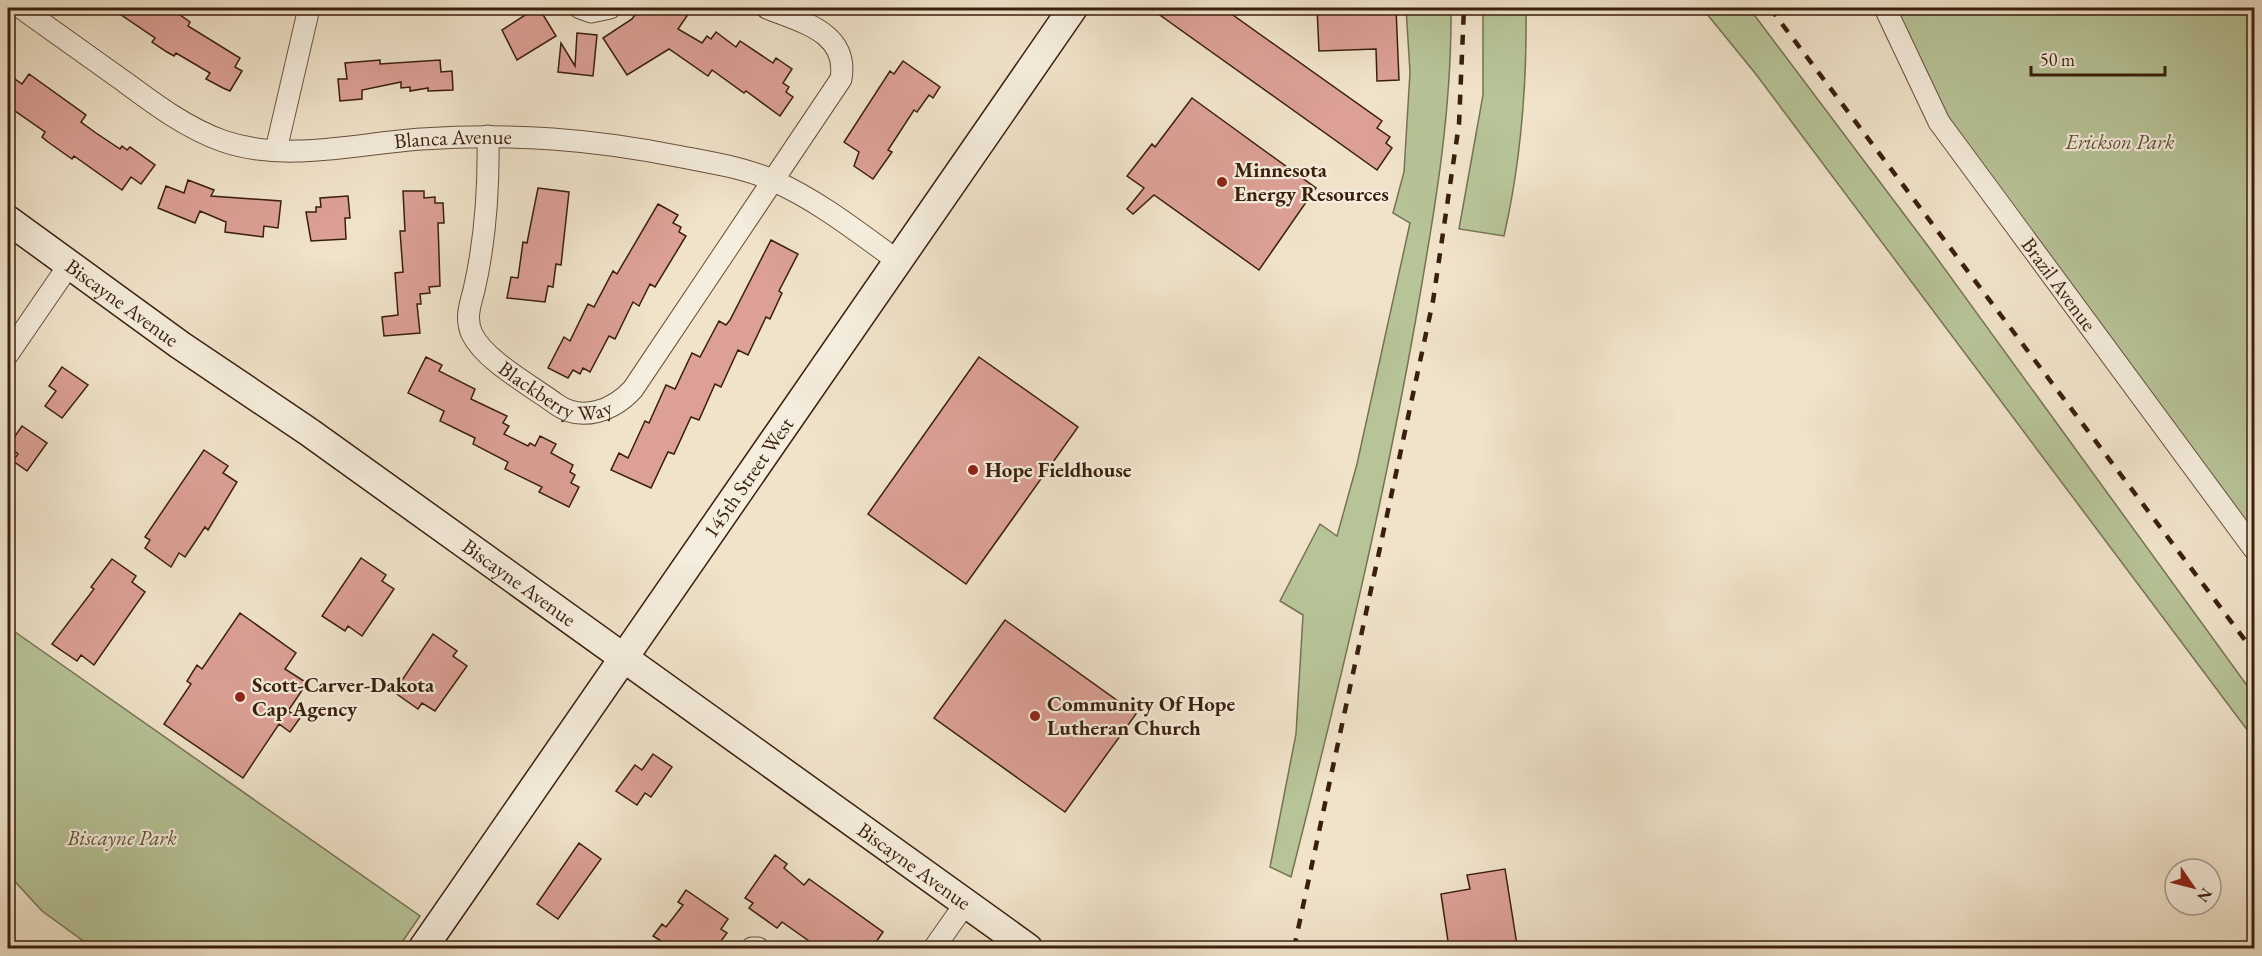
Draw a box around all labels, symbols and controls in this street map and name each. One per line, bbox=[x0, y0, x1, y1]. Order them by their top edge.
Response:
scale bar bbox=[2031, 39, 2164, 77]
text: 50 m bbox=[2040, 48, 2075, 71]
street label: Blanca Avenue bbox=[393, 123, 512, 154]
park label: Erickson Park bbox=[2065, 128, 2175, 155]
place label: Minnesota Energy Resources bbox=[1234, 156, 1389, 207]
marker: Minnesota Energy Resources bbox=[1215, 175, 1229, 189]
street label: Brazil Avenue bbox=[2016, 232, 2103, 336]
street label: Biscayne Avenue bbox=[60, 252, 184, 353]
street label: Blackberry Way bbox=[493, 355, 617, 427]
street label: 145th Street West bbox=[697, 411, 799, 543]
place label: Hope Fieldhouse bbox=[985, 456, 1132, 483]
marker: Hope Fieldhouse bbox=[966, 463, 980, 477]
street label: Biscayne Avenue bbox=[457, 533, 582, 632]
place label: Scott-Carver-Dakota Cap Agency bbox=[252, 671, 435, 722]
marker: Scott-Carver-Dakota Cap Agency bbox=[233, 690, 247, 704]
place label: Community Of Hope Lutheran Church bbox=[1047, 690, 1235, 741]
marker: Community Of Hope Lutheran Church bbox=[1028, 709, 1042, 723]
street label: Biscayne Avenue bbox=[852, 816, 977, 916]
park label: Biscayne Park bbox=[66, 824, 177, 851]
north arrow bbox=[2163, 857, 2223, 917]
text: N bbox=[2193, 884, 2217, 907]

